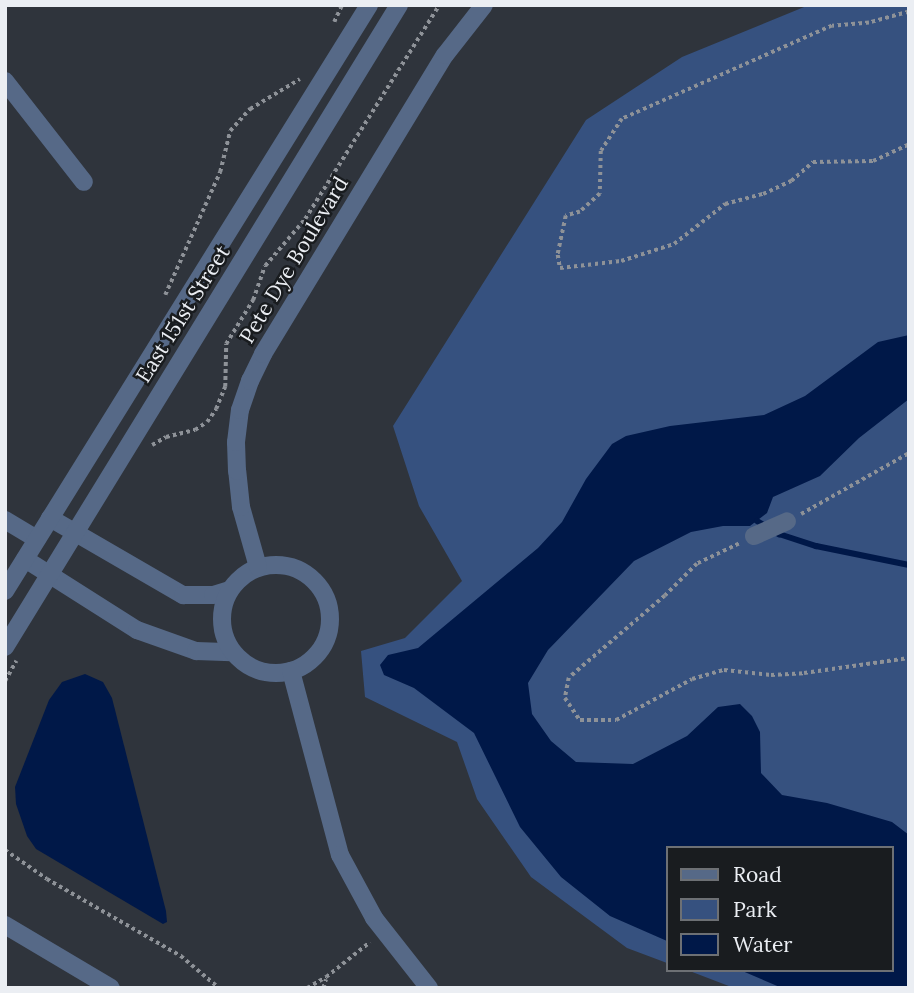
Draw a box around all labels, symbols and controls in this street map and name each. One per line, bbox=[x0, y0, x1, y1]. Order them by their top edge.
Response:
street label: Pete Dye Boulevard bbox=[234, 172, 354, 348]
street label: East 151st Street bbox=[131, 241, 235, 387]
legend bbox=[666, 846, 893, 972]
text: Road bbox=[733, 861, 782, 888]
text: Park bbox=[733, 896, 777, 923]
text: Water bbox=[733, 931, 792, 958]

